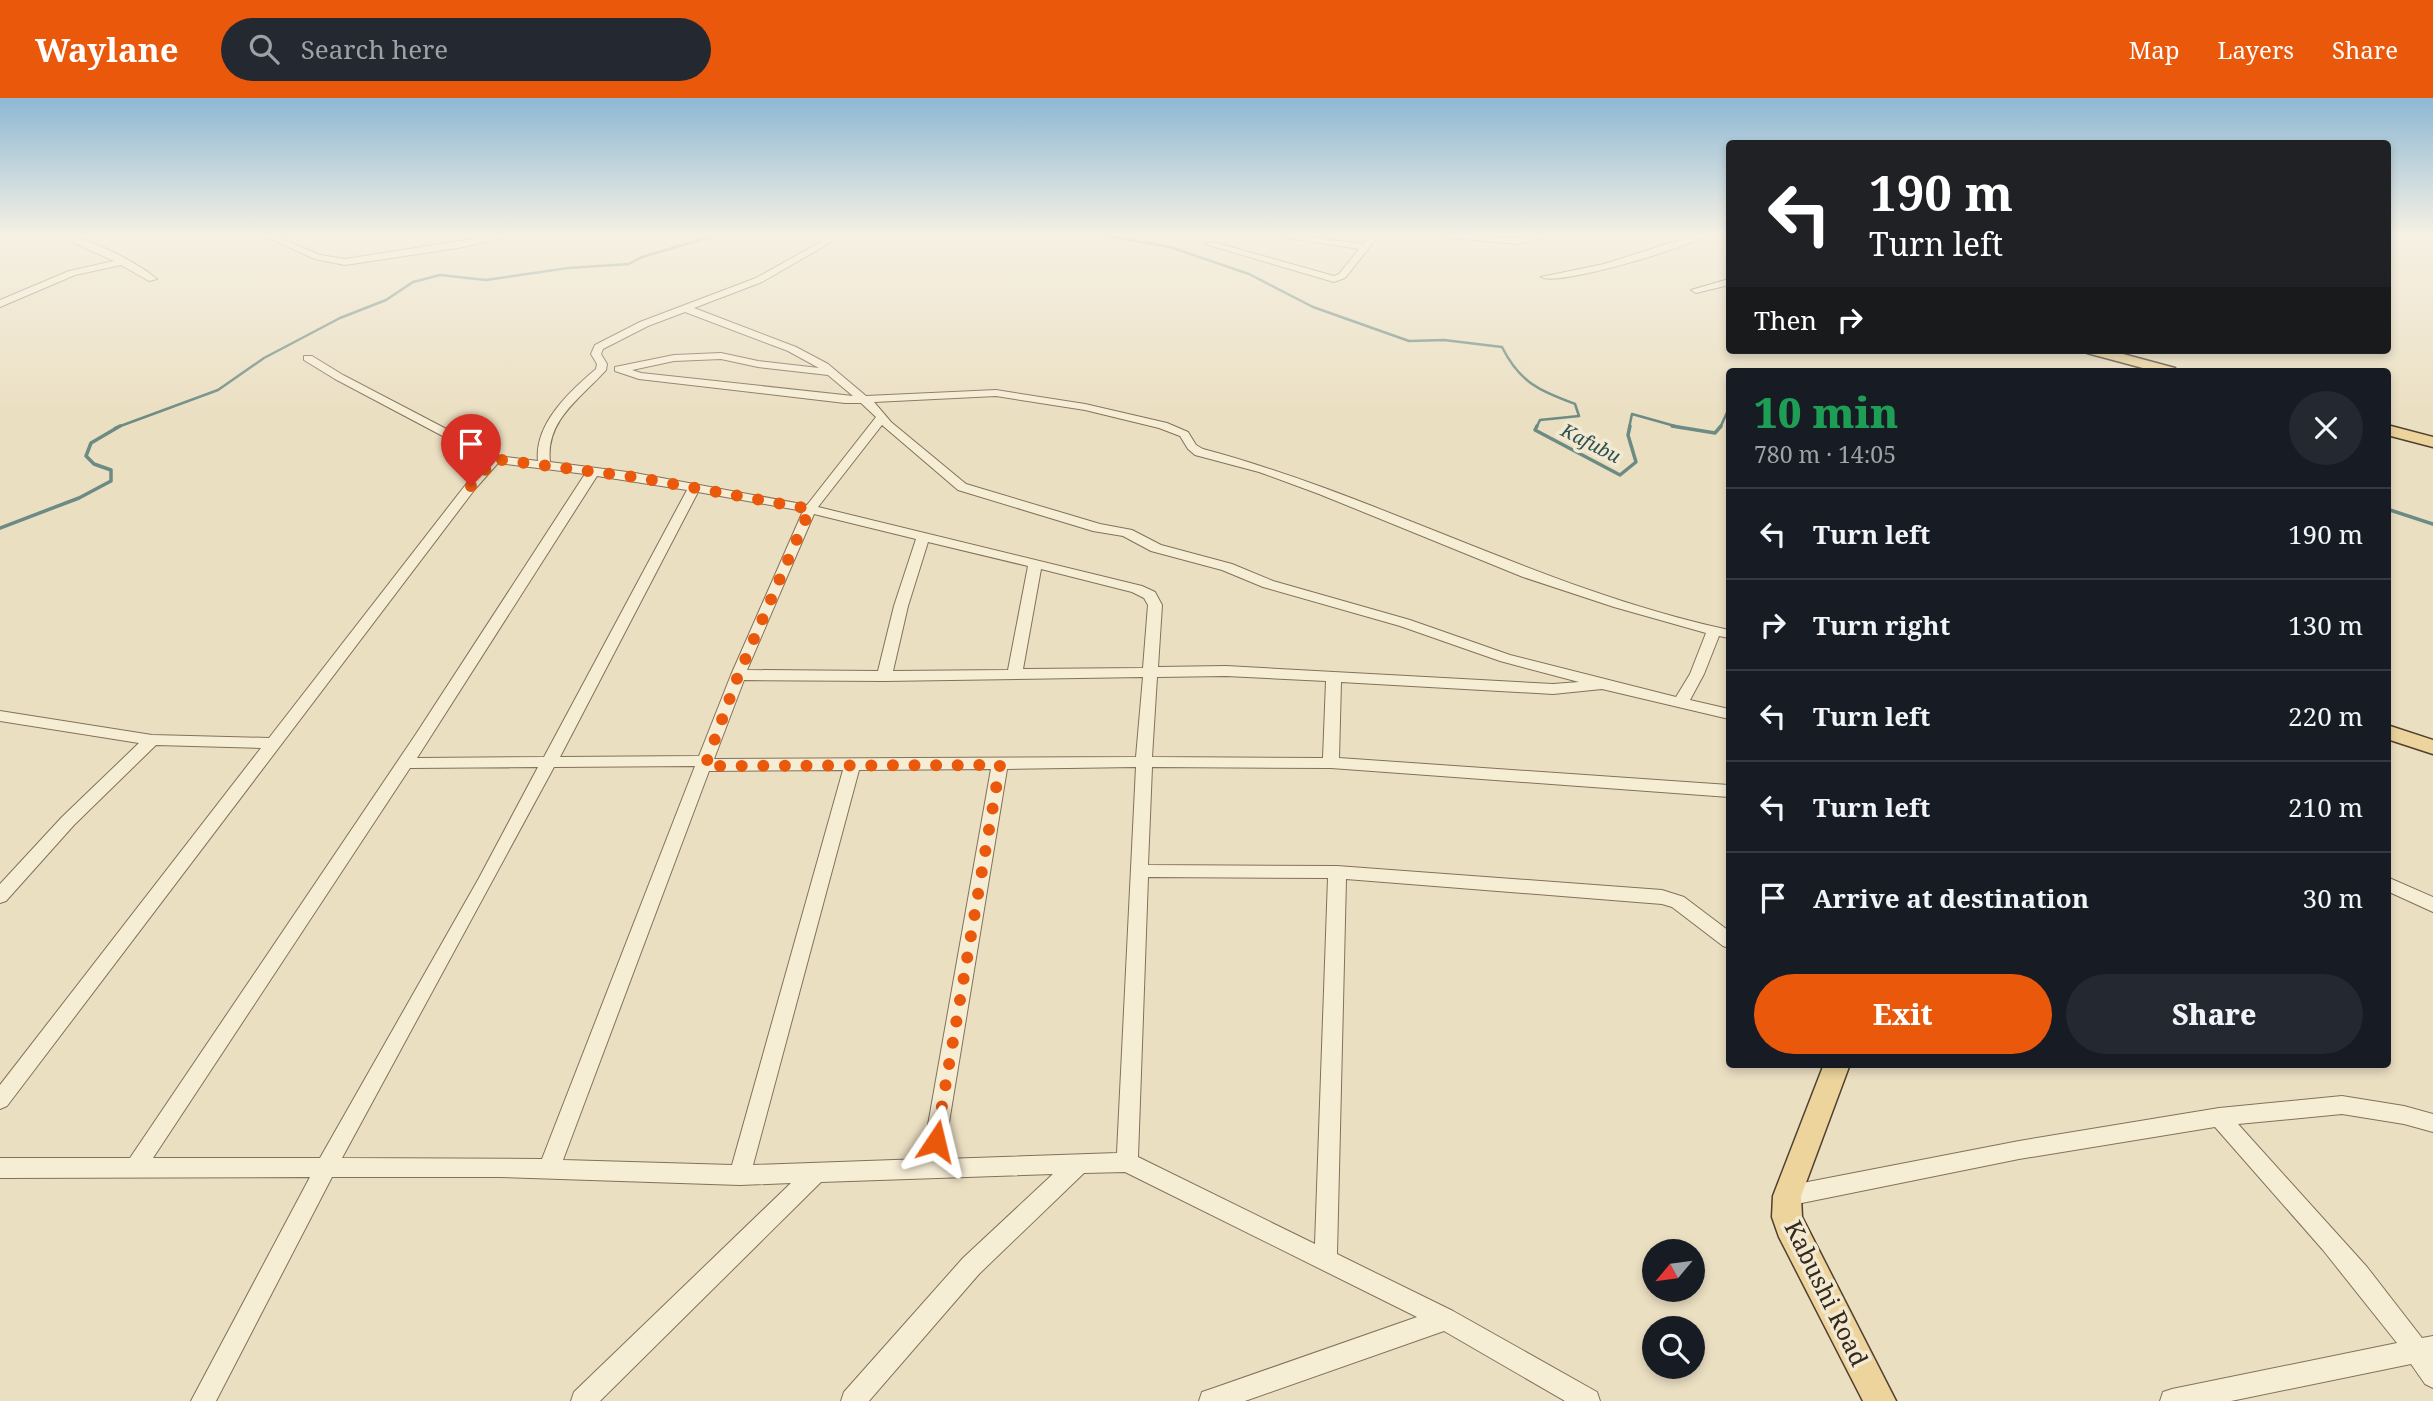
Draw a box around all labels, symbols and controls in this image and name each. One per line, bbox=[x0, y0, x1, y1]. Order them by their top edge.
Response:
search box bbox=[221, 18, 711, 81]
text: Waylane bbox=[35, 27, 179, 72]
icon: search bbox=[245, 30, 283, 68]
text: Search here bbox=[301, 31, 448, 67]
text: Map bbox=[2129, 33, 2180, 66]
text: Layers bbox=[2218, 33, 2294, 66]
text: Share bbox=[2332, 33, 2398, 66]
text: 190 m bbox=[1869, 159, 2013, 225]
icon: left bbox=[1754, 168, 1845, 259]
text: Turn left bbox=[1869, 222, 2003, 265]
icon: right bbox=[1831, 301, 1869, 339]
text: Then bbox=[1754, 302, 1817, 338]
text: 10 min bbox=[1754, 383, 1898, 440]
button: close bbox=[2289, 391, 2363, 465]
pin bbox=[441, 414, 501, 486]
water label: Kafubu bbox=[1556, 416, 1626, 469]
icon: arrive bbox=[452, 425, 490, 463]
text: 780 m · 14:05 bbox=[1754, 438, 1896, 470]
icon: left bbox=[1754, 515, 1792, 553]
text: Turn left bbox=[1813, 516, 1930, 552]
text: 190 m bbox=[2288, 516, 2363, 552]
icon: right bbox=[1754, 606, 1792, 644]
text: Turn right bbox=[1813, 607, 1950, 643]
text: 130 m bbox=[2288, 607, 2363, 643]
icon: left bbox=[1754, 697, 1792, 735]
text: Turn left bbox=[1813, 698, 1930, 734]
text: 220 m bbox=[2288, 698, 2363, 734]
icon: left bbox=[1754, 788, 1792, 826]
text: Turn left bbox=[1813, 789, 1930, 825]
text: 210 m bbox=[2288, 789, 2363, 825]
icon: arrive bbox=[1754, 879, 1792, 917]
text: Arrive at destination bbox=[1813, 880, 2089, 916]
text: 30 m bbox=[2303, 880, 2363, 916]
button: Exit bbox=[1754, 974, 2052, 1054]
button: Share bbox=[2066, 974, 2363, 1054]
position arrow bbox=[899, 1104, 973, 1178]
street label: Kabushi Road bbox=[1778, 1215, 1877, 1372]
north arrow bbox=[1642, 1239, 1704, 1302]
map controls bbox=[1642, 1239, 1705, 1379]
button: search bbox=[1642, 1316, 1705, 1379]

